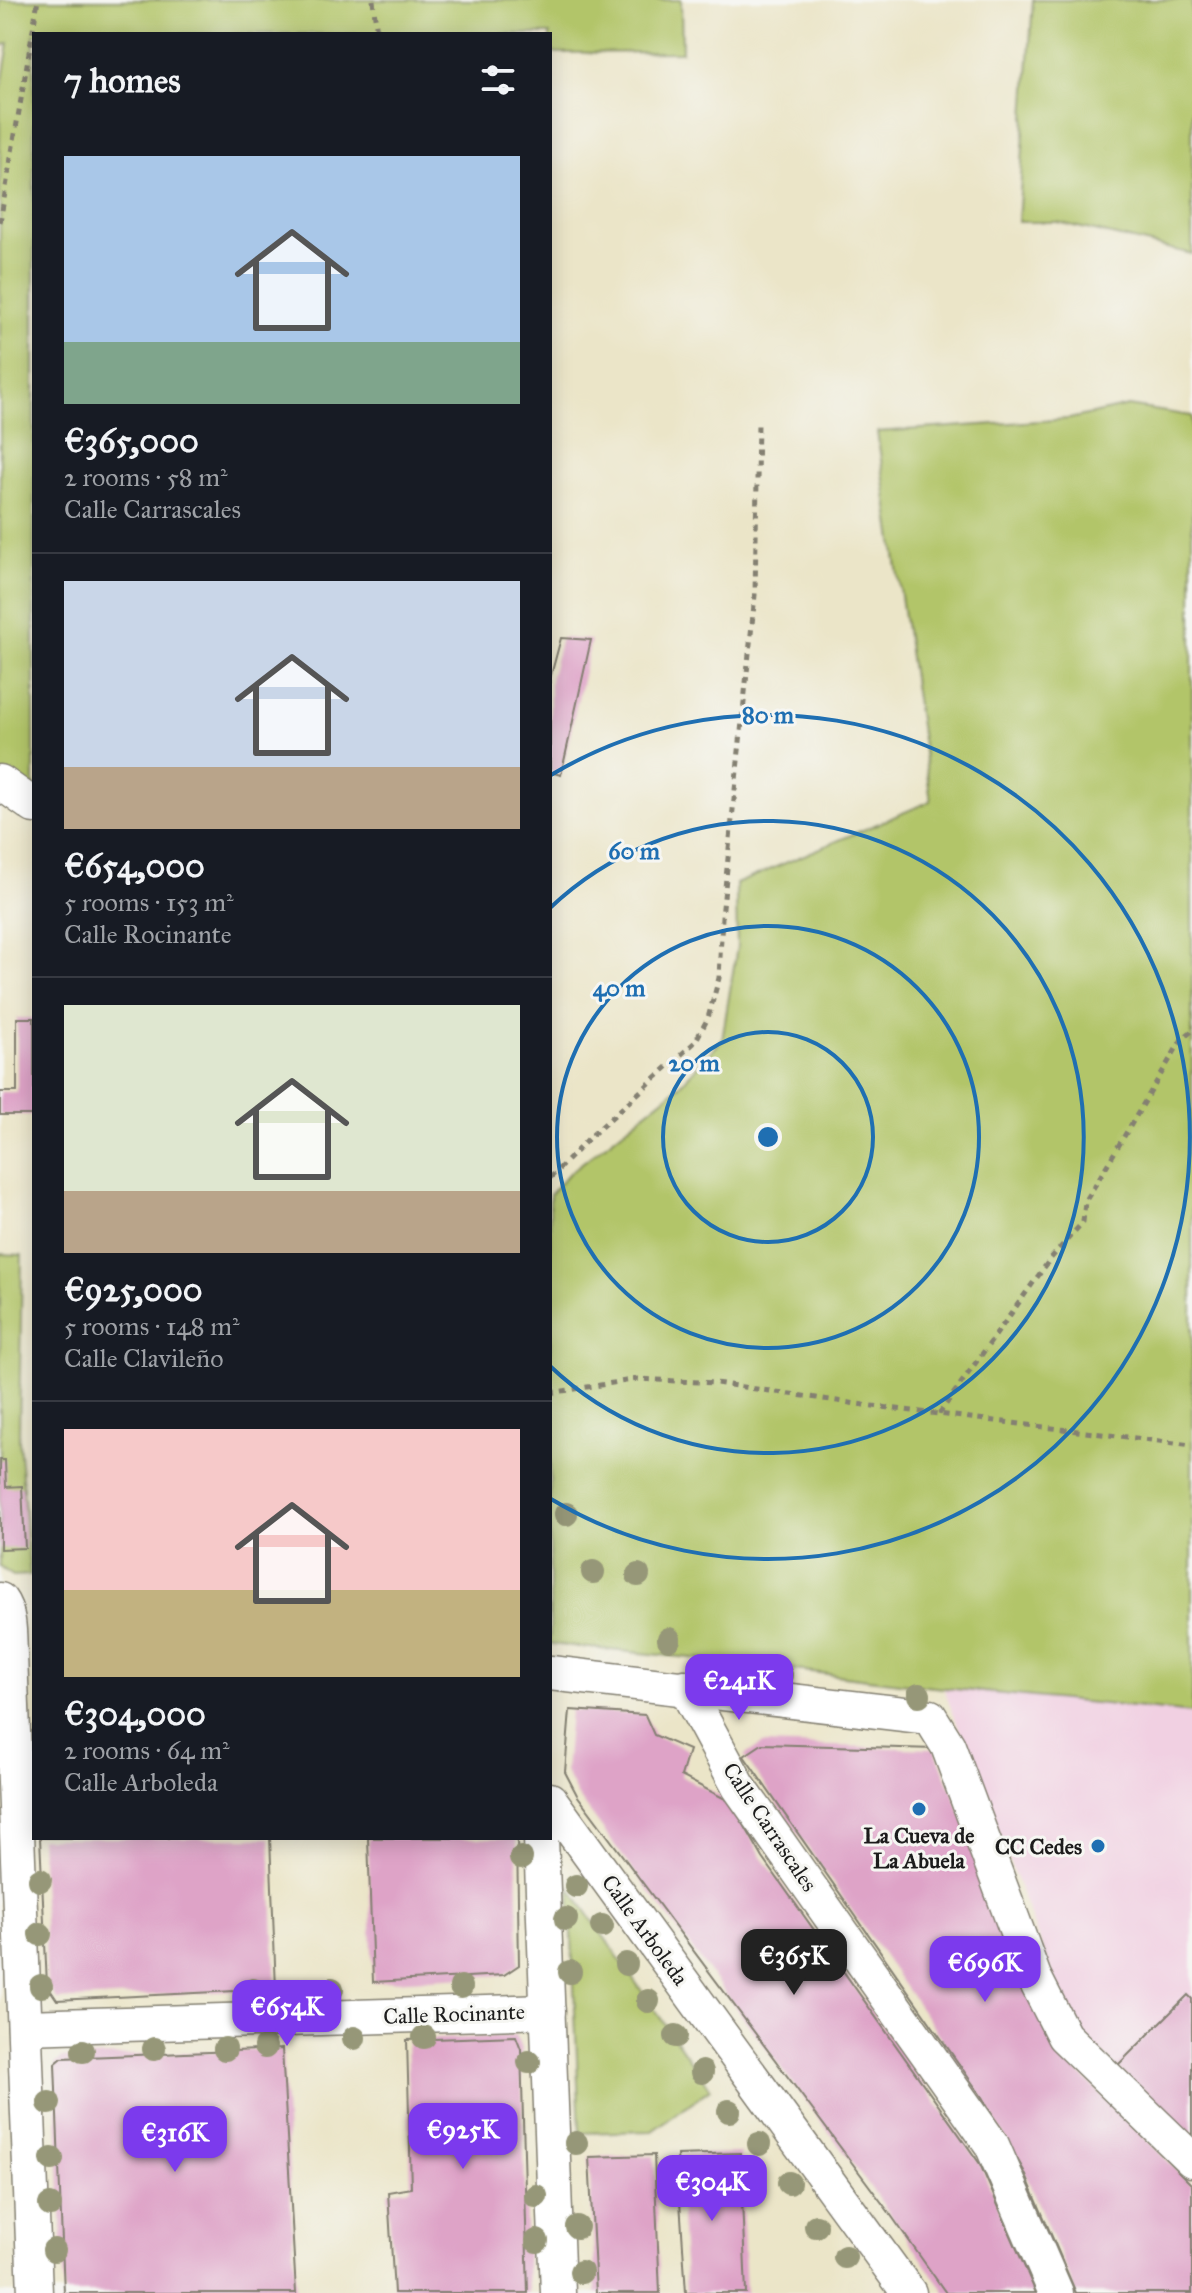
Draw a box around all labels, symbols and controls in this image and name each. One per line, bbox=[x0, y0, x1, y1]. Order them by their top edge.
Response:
icon: filters bbox=[476, 58, 520, 102]
text: 7 homes bbox=[64, 60, 181, 101]
icon: home bbox=[220, 208, 364, 352]
text: €365,000 bbox=[64, 420, 199, 461]
text: 2 rooms · 58 m² bbox=[64, 461, 228, 493]
text: Calle Carrascales bbox=[64, 493, 241, 525]
icon: home bbox=[220, 633, 364, 777]
text: 80 m bbox=[742, 700, 795, 730]
text: 60 m bbox=[608, 836, 661, 866]
text: €654,000 bbox=[64, 845, 205, 886]
text: 5 rooms · 153 m² bbox=[64, 886, 234, 918]
text: Calle Rocinante bbox=[64, 918, 232, 950]
text: 40 m bbox=[593, 973, 646, 1003]
text: 20 m bbox=[668, 1048, 720, 1078]
icon: home bbox=[220, 1057, 364, 1201]
centre of rings bbox=[754, 1123, 782, 1151]
text: €925,000 bbox=[64, 1269, 202, 1310]
text: 5 rooms · 148 m² bbox=[64, 1310, 240, 1342]
text: Calle Clavileño bbox=[64, 1342, 223, 1374]
icon: home bbox=[220, 1481, 364, 1625]
pin: €241K bbox=[683, 1654, 795, 1722]
text: €241K bbox=[703, 1664, 775, 1696]
text: €304,000 bbox=[64, 1693, 206, 1734]
text: 2 rooms · 64 m² bbox=[64, 1734, 230, 1766]
street label: Calle Carrascales bbox=[717, 1757, 823, 1897]
text: Calle Arboleda bbox=[64, 1766, 218, 1798]
marker: La Cueva de La Abuela bbox=[910, 1800, 928, 1818]
place label: La Cueva de La Abuela bbox=[864, 1822, 974, 1874]
place label: CC Cedes bbox=[995, 1833, 1082, 1860]
marker: CC Cedes bbox=[1089, 1837, 1107, 1855]
street label: Calle Arboleda bbox=[596, 1869, 695, 1991]
pin: €365K bbox=[738, 1929, 850, 1997]
pin: €696K bbox=[929, 1936, 1041, 2004]
text: €365K bbox=[759, 1939, 829, 1971]
text: €696K bbox=[948, 1946, 1022, 1978]
pin: €654K bbox=[231, 1980, 343, 2048]
text: €654K bbox=[250, 1990, 324, 2022]
street label: Calle Rocinante bbox=[383, 1998, 525, 2030]
pin: €925K bbox=[407, 2103, 519, 2171]
pin: €316K bbox=[119, 2106, 231, 2174]
text: €925K bbox=[427, 2113, 499, 2145]
text: €316K bbox=[141, 2116, 209, 2148]
pin: €304K bbox=[656, 2155, 768, 2223]
text: €304K bbox=[675, 2165, 749, 2197]

